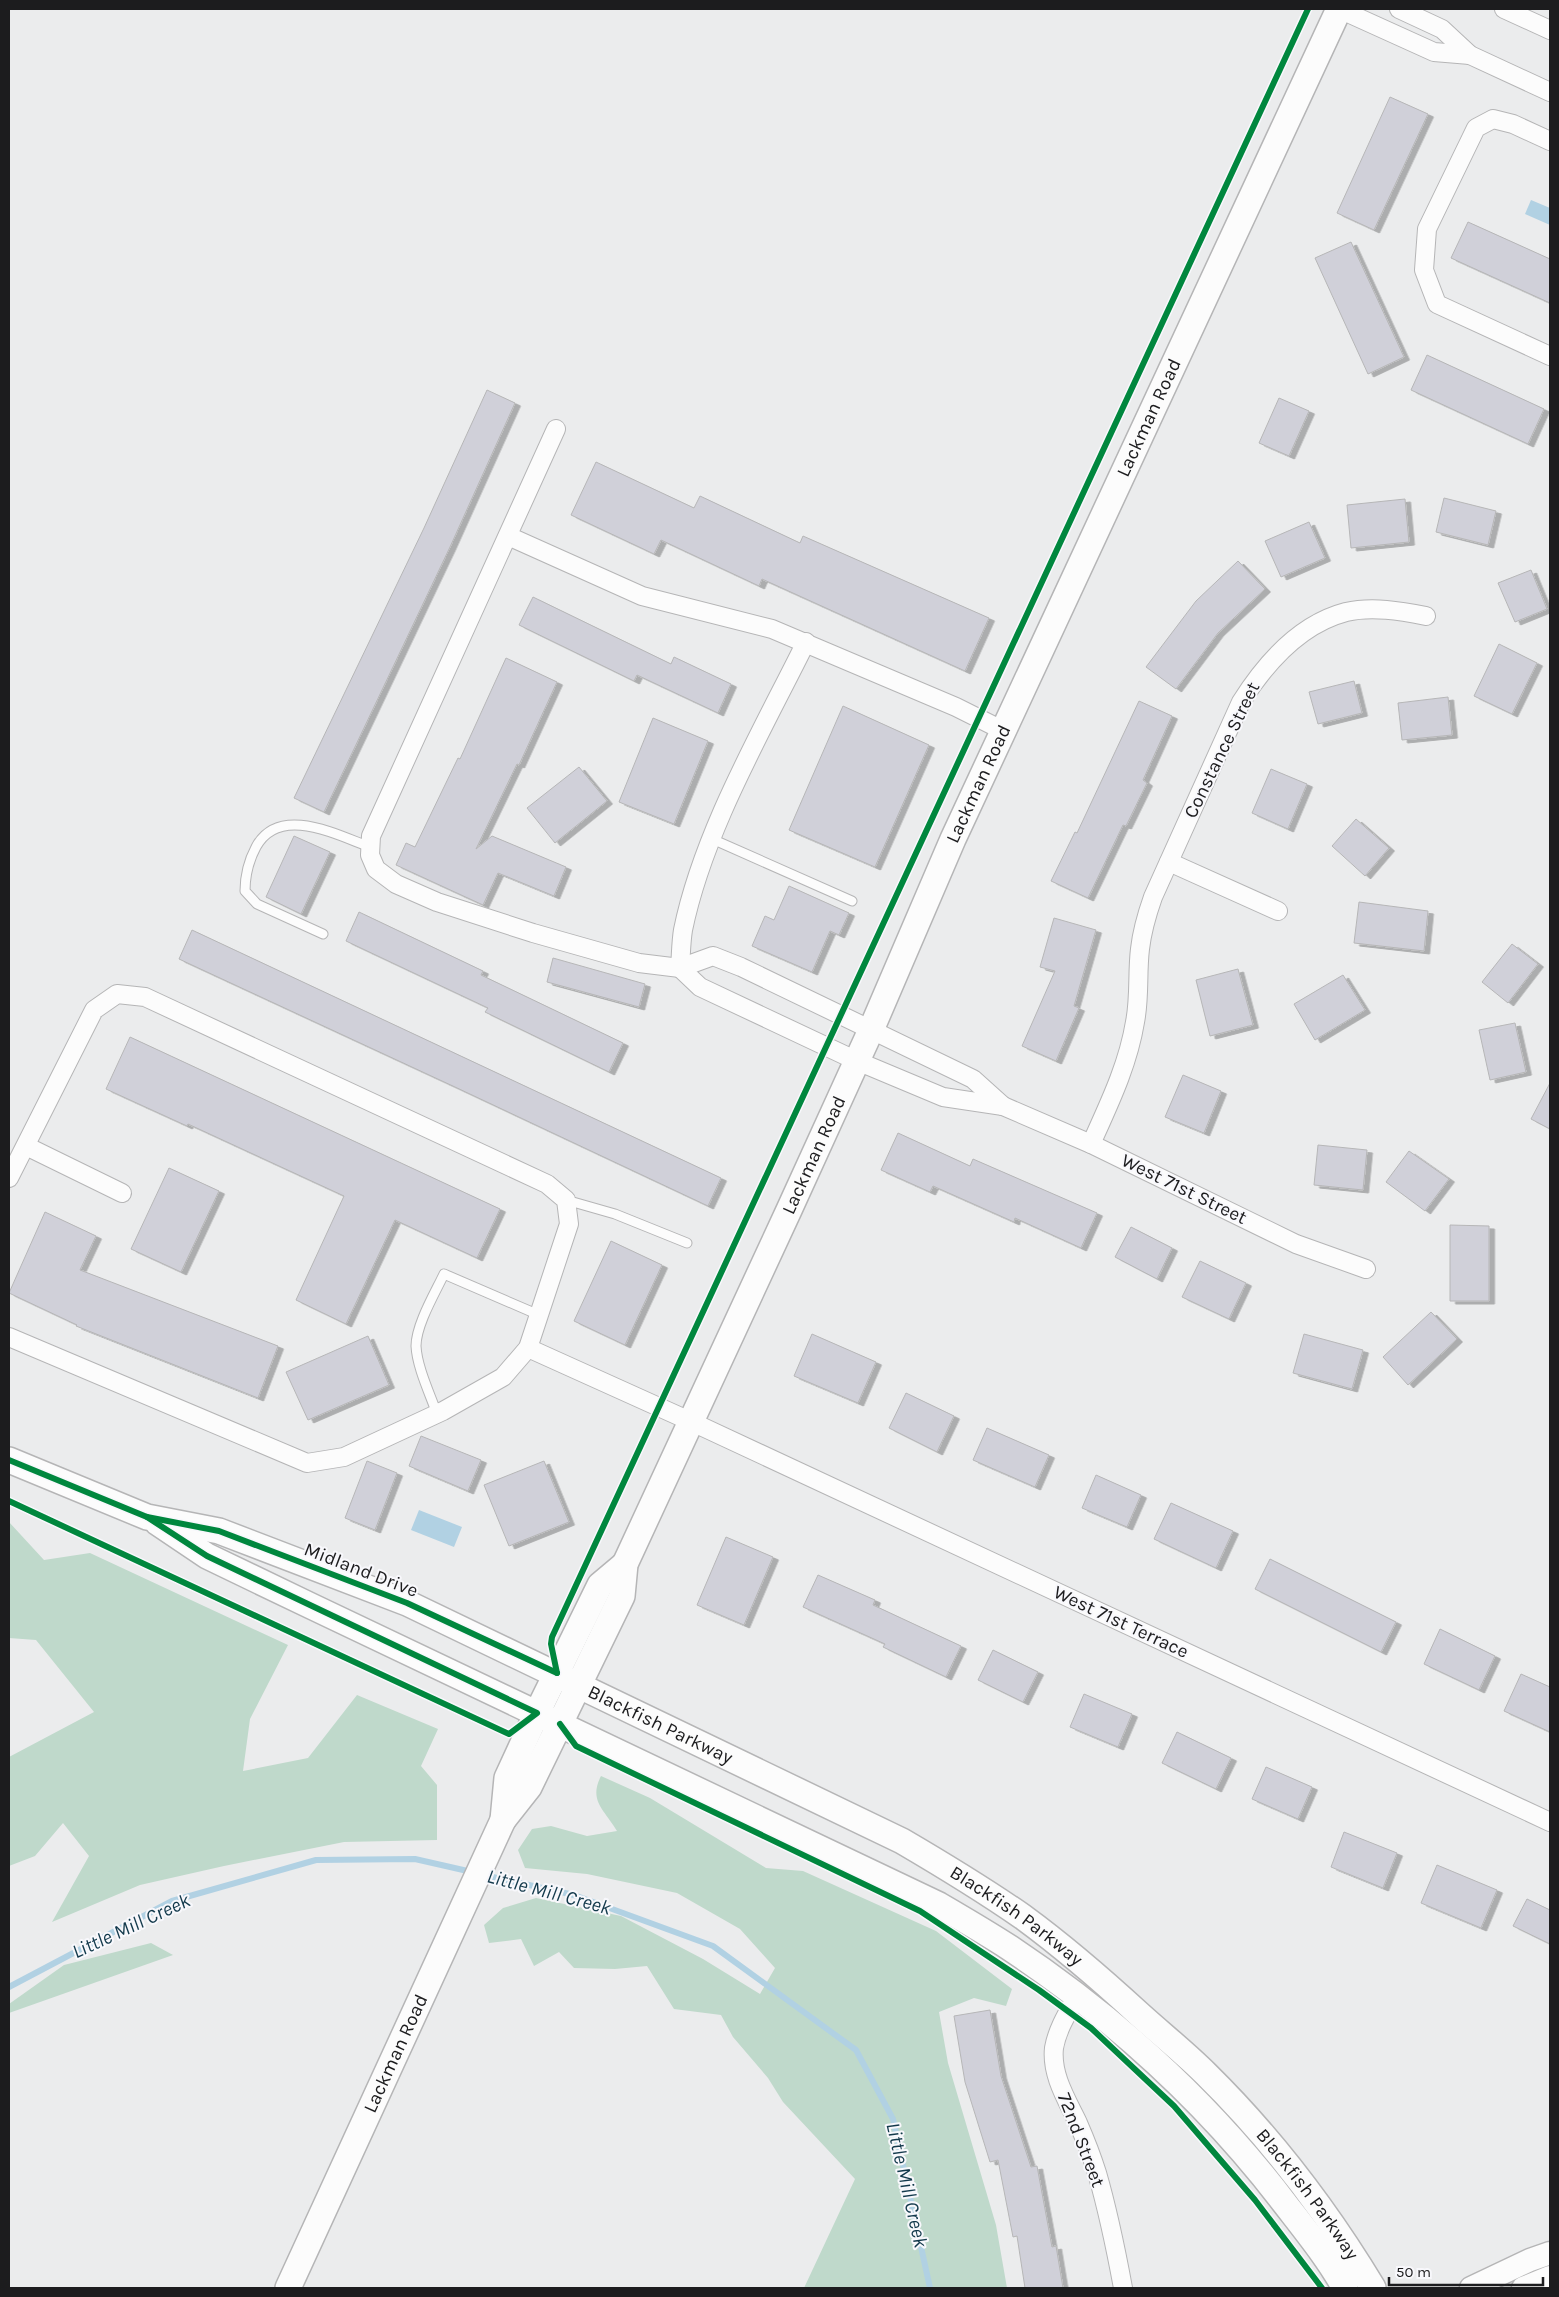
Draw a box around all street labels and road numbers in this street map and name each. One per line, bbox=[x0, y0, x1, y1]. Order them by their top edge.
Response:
street label: Lackman Road bbox=[1112, 355, 1186, 480]
street label: Constance Street bbox=[1180, 678, 1264, 822]
street label: Lackman Road bbox=[942, 721, 1015, 847]
street label: Lackman Road bbox=[777, 1092, 850, 1218]
street label: West 71st Street bbox=[1118, 1149, 1250, 1229]
street label: Midland Drive bbox=[301, 1538, 421, 1602]
street label: West 71st Terrace bbox=[1050, 1581, 1192, 1663]
street label: Blackfish Parkway bbox=[584, 1681, 736, 1769]
street label: Blackfish Parkway bbox=[946, 1861, 1087, 1971]
street label: Lackman Road bbox=[359, 1991, 432, 2116]
street label: 72nd Street bbox=[1053, 2090, 1109, 2190]
street label: Blackfish Parkway bbox=[1251, 2124, 1363, 2264]

